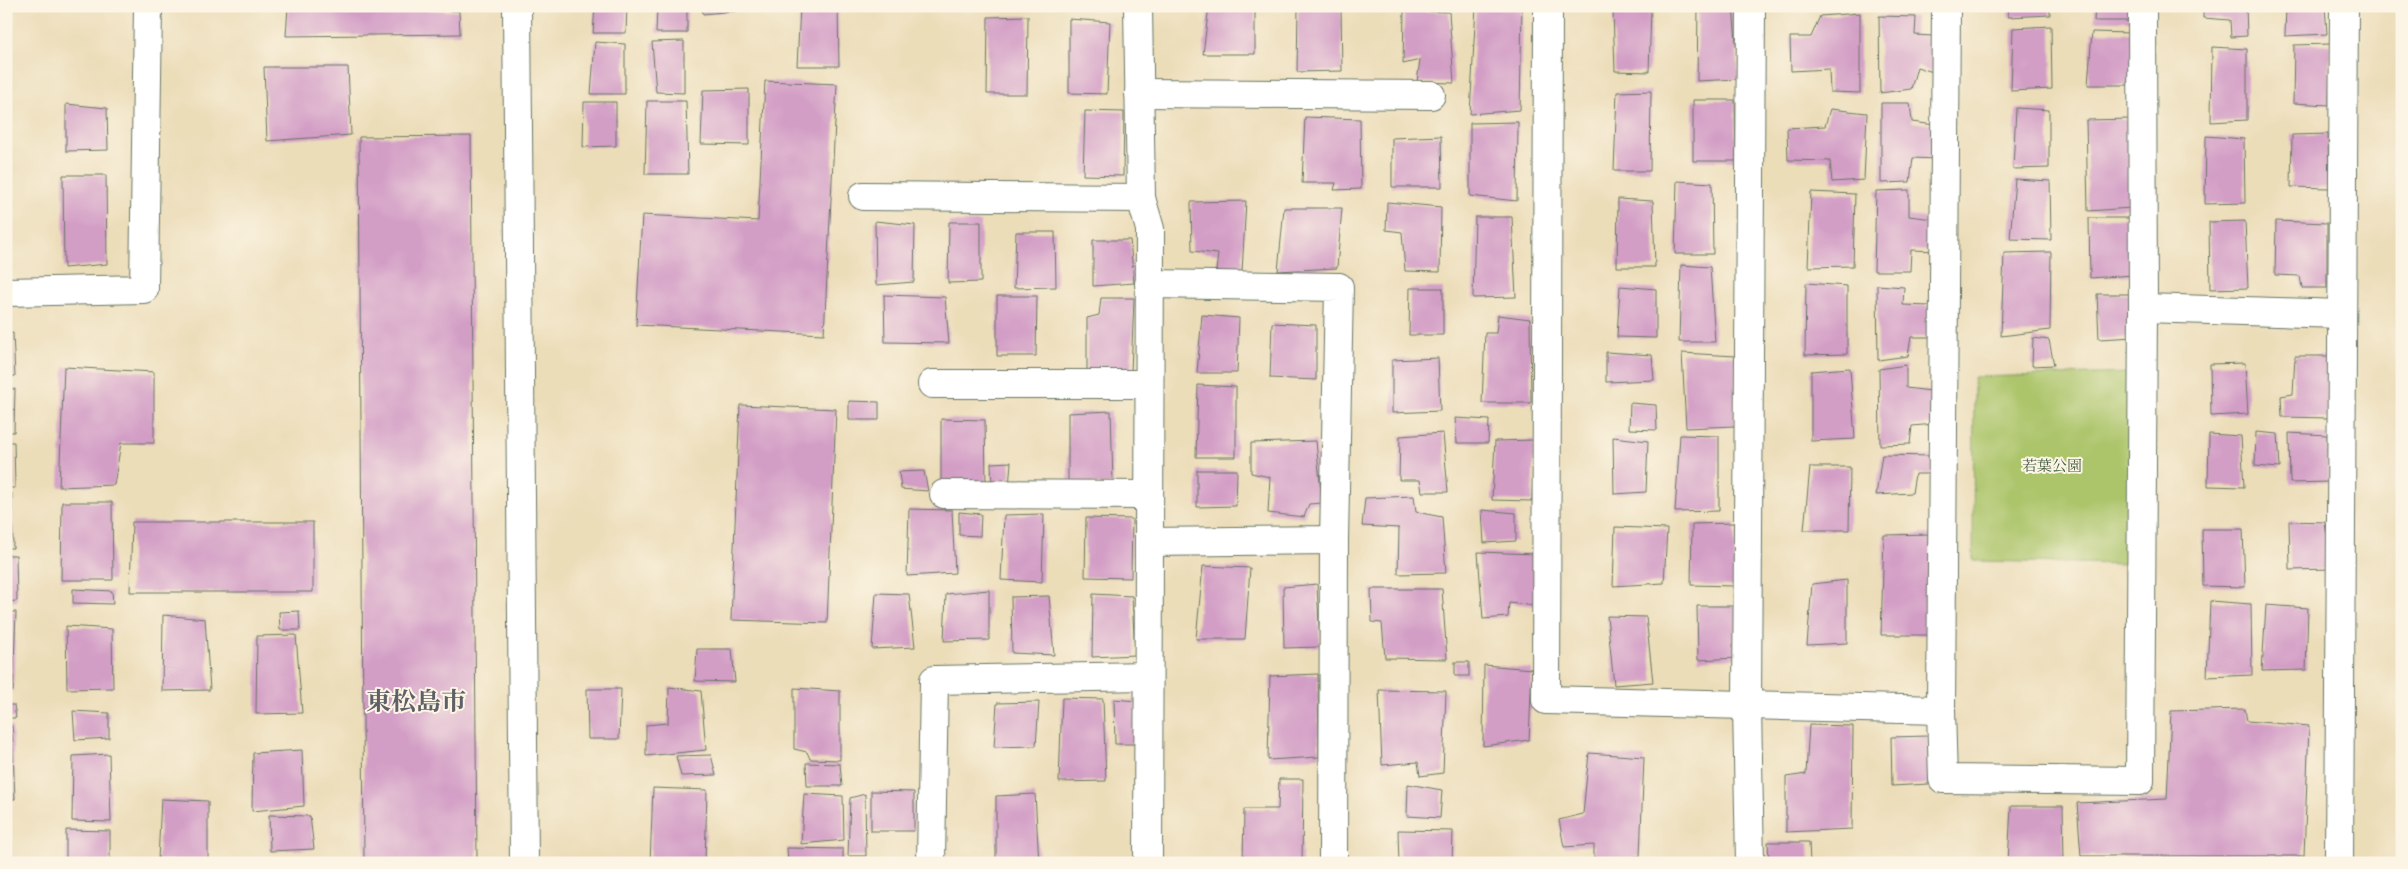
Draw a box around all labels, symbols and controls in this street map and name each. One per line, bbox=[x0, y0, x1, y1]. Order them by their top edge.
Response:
park label: 若葉公園 bbox=[2022, 457, 2082, 476]
district label: 東松島市 bbox=[366, 687, 466, 718]

